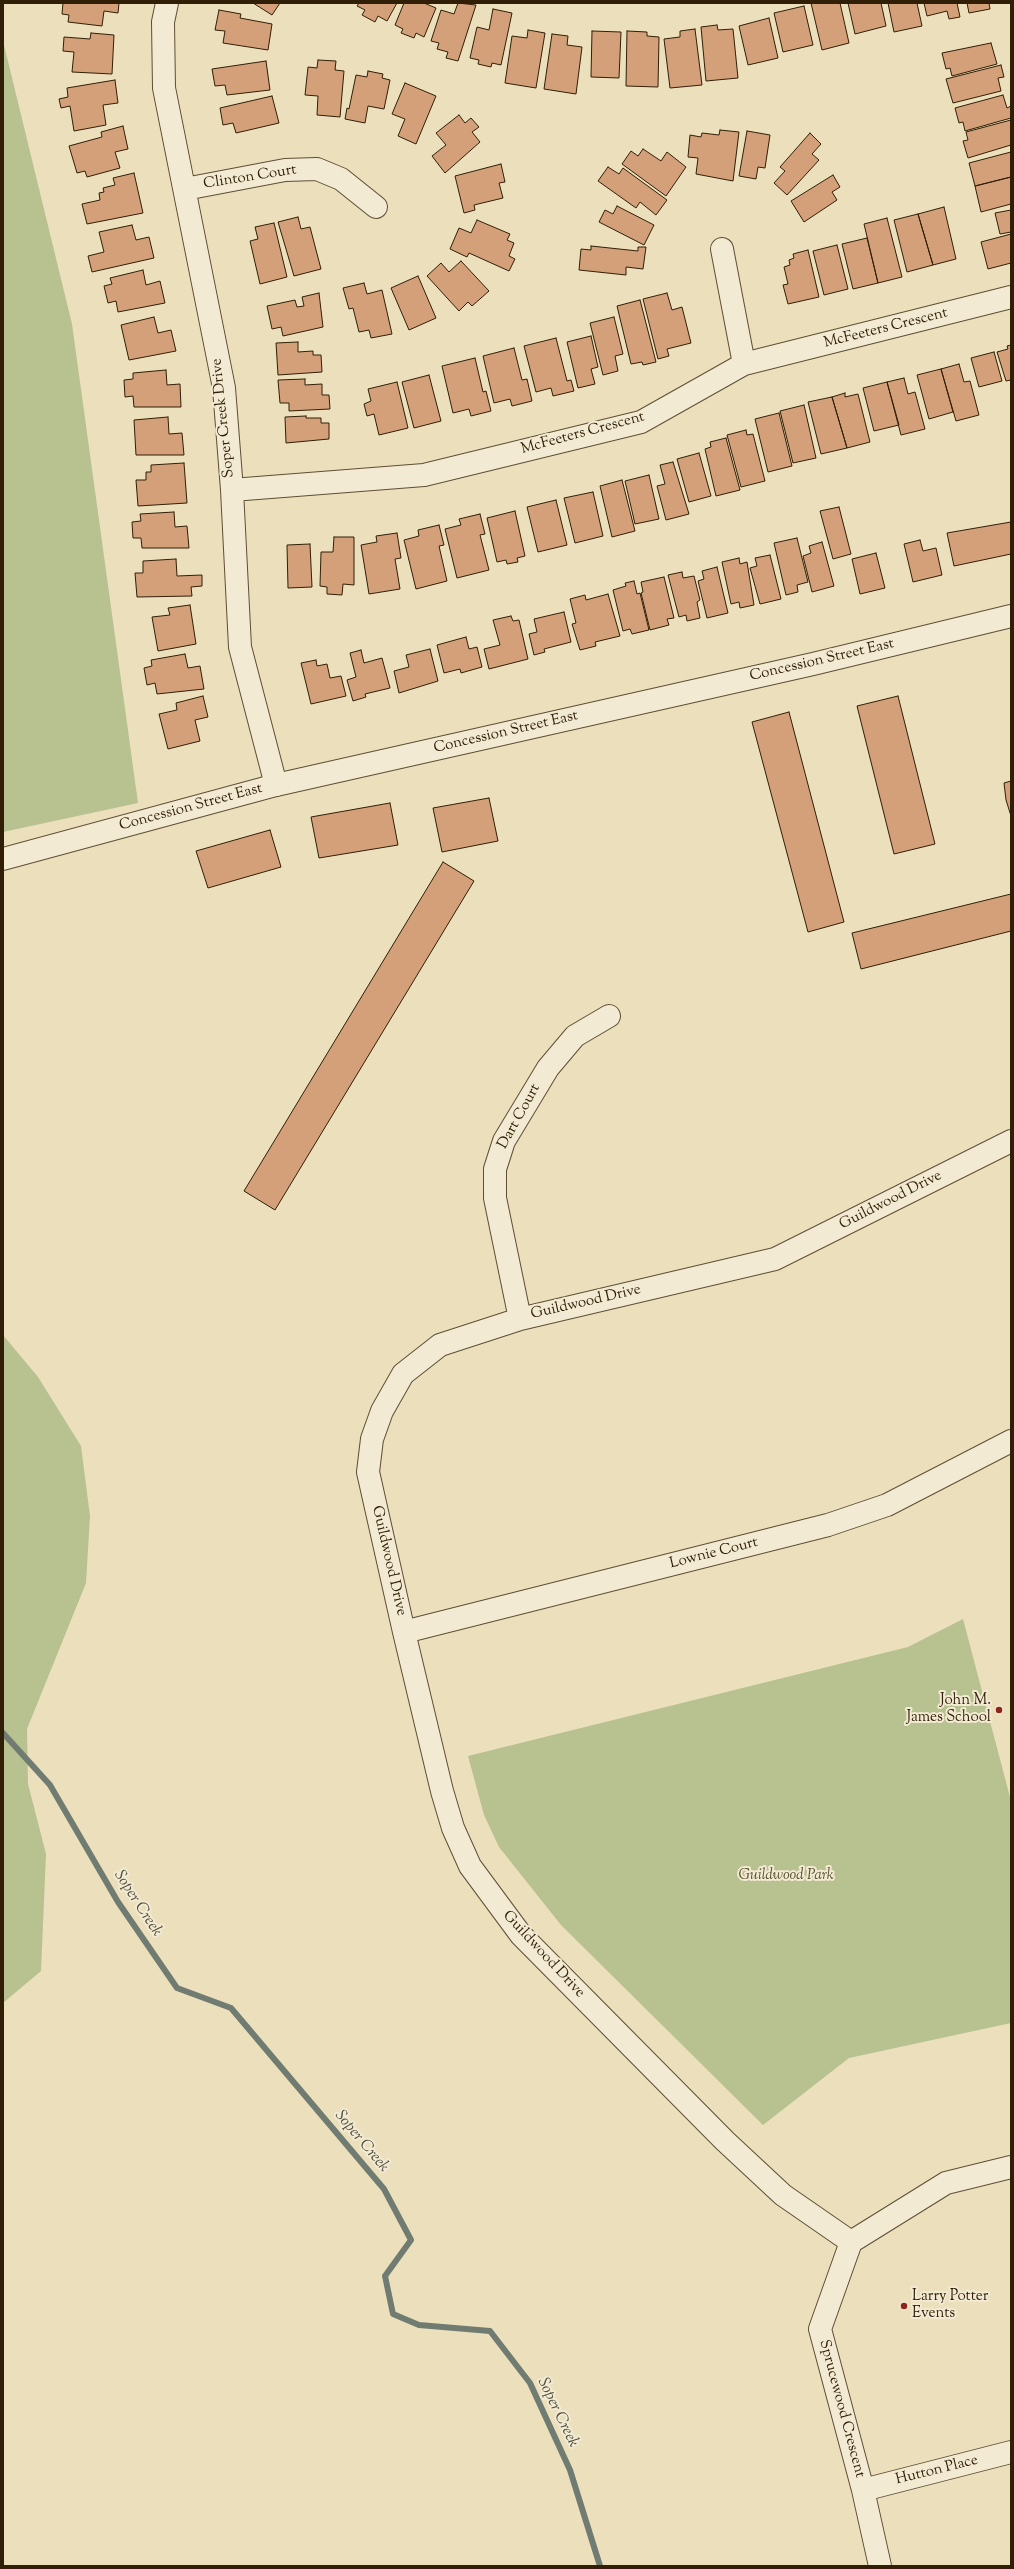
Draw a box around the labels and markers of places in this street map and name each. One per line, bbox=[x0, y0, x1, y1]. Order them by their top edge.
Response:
place label: John M. James School bbox=[907, 1692, 991, 1727]
marker: John M. James School bbox=[994, 1705, 1004, 1715]
place label: Larry Potter Events bbox=[912, 2288, 988, 2323]
marker: Larry Potter Events bbox=[899, 2301, 909, 2311]

